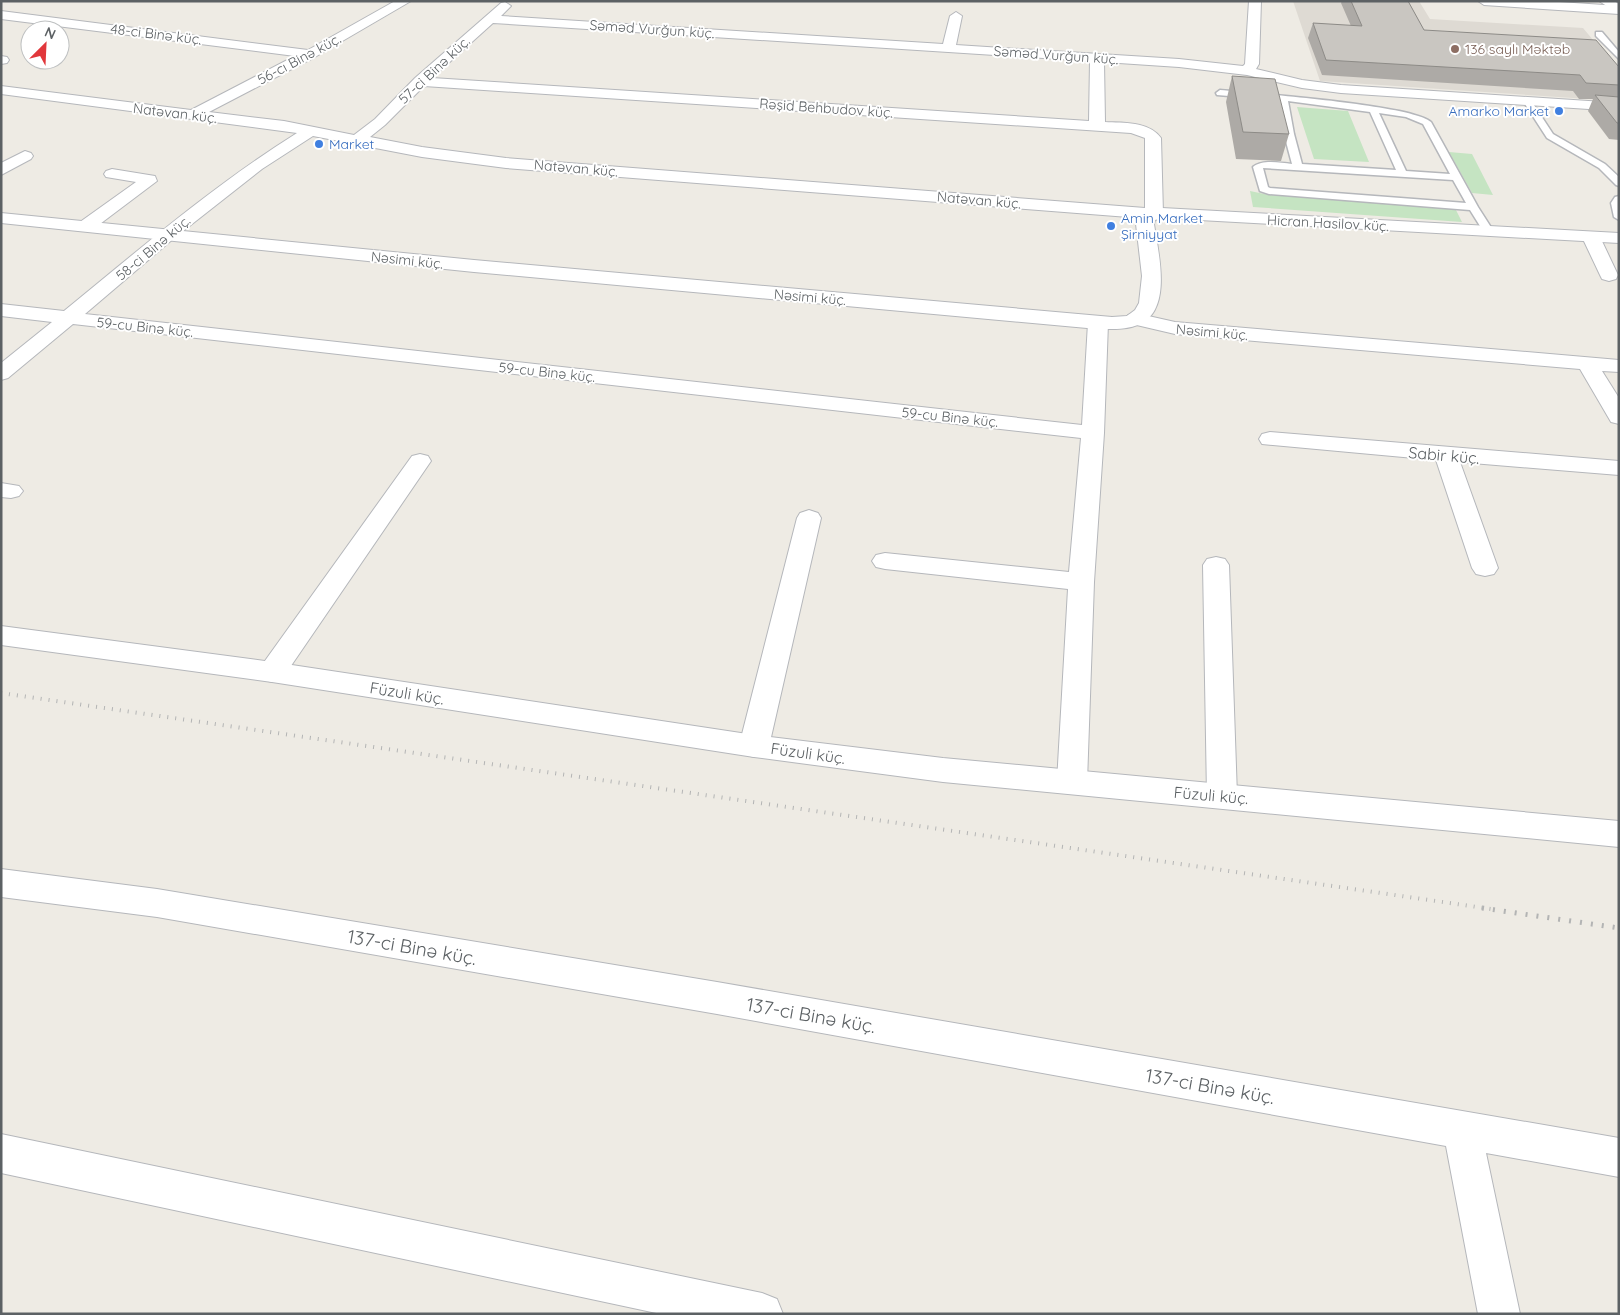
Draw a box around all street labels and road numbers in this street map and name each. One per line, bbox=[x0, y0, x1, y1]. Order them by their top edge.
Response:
street label: Səməd Vurğun küç. bbox=[589, 16, 715, 42]
street label: 48-ci Binə küç. bbox=[109, 19, 203, 49]
street label: 56-cı Binə küç. bbox=[254, 30, 344, 88]
street label: 57-ci Binə küç. bbox=[394, 32, 474, 108]
street label: Səməd Vurğun küç. bbox=[993, 42, 1119, 68]
street label: Rəşid Behbudov küç. bbox=[759, 94, 893, 122]
street label: Natəvan küç. bbox=[132, 99, 218, 127]
street label: Natəvan küç. bbox=[533, 155, 619, 181]
street label: Natəvan küç. bbox=[936, 187, 1022, 213]
street label: Hicran Hasilov küç. bbox=[1267, 211, 1389, 235]
street label: 58-ci Binə küç. bbox=[112, 212, 194, 284]
street label: Nəsimi küç. bbox=[370, 247, 444, 273]
street label: Nəsimi küç. bbox=[773, 285, 847, 309]
street label: 59-cu Binə küç. bbox=[96, 313, 194, 341]
street label: Nəsimi küç. bbox=[1175, 320, 1249, 344]
street label: 59-cu Binə küç. bbox=[498, 358, 596, 386]
street label: 59-cu Binə küç. bbox=[901, 403, 999, 431]
street label: Sabir küç. bbox=[1408, 442, 1480, 468]
street label: Füzuli küç. bbox=[368, 677, 446, 709]
street label: Füzuli küç. bbox=[770, 738, 847, 768]
street label: Füzuli küç. bbox=[1173, 782, 1249, 808]
street label: 137-ci Binə küç. bbox=[346, 924, 478, 970]
street label: 137-ci Binə küç. bbox=[745, 992, 877, 1038]
street label: 137-ci Binə küç. bbox=[1144, 1063, 1276, 1109]

